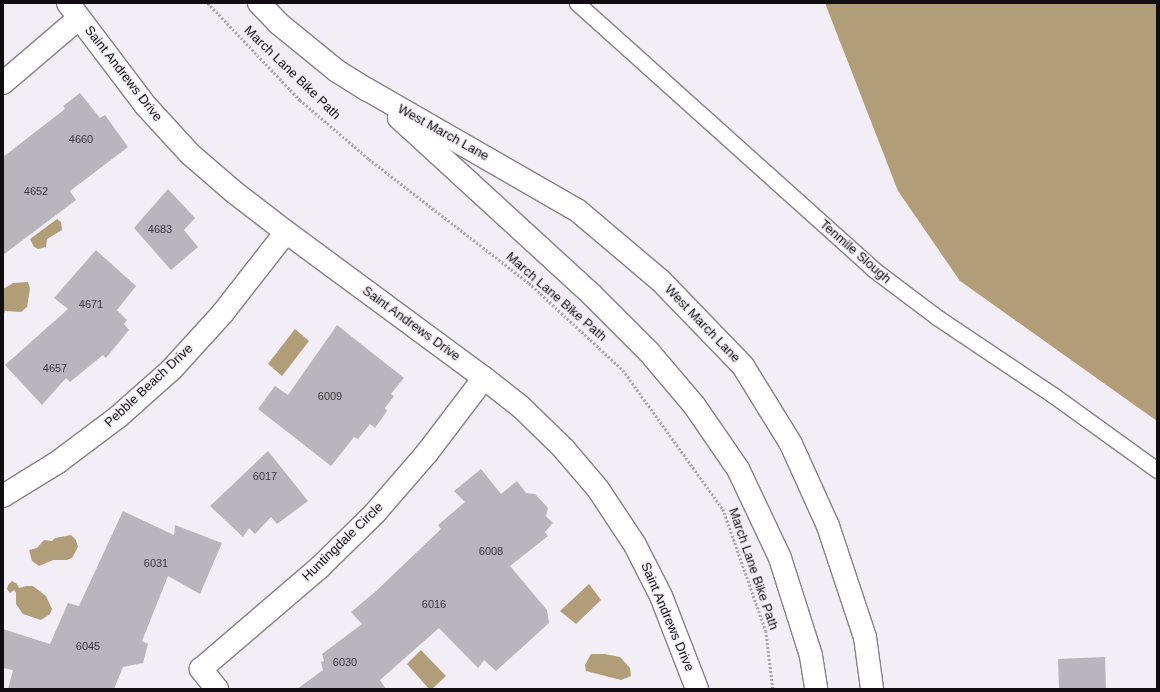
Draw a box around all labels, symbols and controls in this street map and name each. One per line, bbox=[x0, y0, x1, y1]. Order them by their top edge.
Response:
street label: Saint Andrews Drive bbox=[81, 23, 165, 125]
street label: March Lane Bike Path bbox=[241, 23, 343, 123]
street label: West March Lane bbox=[395, 102, 491, 164]
house number: 4660 bbox=[69, 132, 93, 146]
house number: 4652 bbox=[24, 184, 48, 198]
street label: Tenmile Slough bbox=[816, 217, 894, 287]
house number: 4683 bbox=[148, 222, 172, 236]
street label: March Lane Bike Path bbox=[503, 249, 609, 345]
street label: West March Lane bbox=[661, 282, 743, 366]
street label: Saint Andrews Drive bbox=[359, 283, 463, 365]
house number: 4671 bbox=[79, 297, 103, 311]
street label: Pebble Beach Drive bbox=[102, 341, 196, 431]
house number: 4657 bbox=[43, 361, 67, 375]
house number: 6009 bbox=[318, 389, 342, 403]
house number: 6017 bbox=[253, 469, 277, 483]
street label: Huntingdale Circle bbox=[299, 499, 387, 585]
street label: March Lane Bike Path bbox=[725, 506, 781, 632]
house number: 6008 bbox=[479, 544, 503, 558]
house number: 6031 bbox=[144, 556, 168, 570]
street label: Saint Andrews Drive bbox=[637, 560, 697, 674]
house number: 6016 bbox=[422, 597, 446, 611]
house number: 6045 bbox=[76, 639, 100, 653]
house number: 6030 bbox=[333, 655, 357, 669]

